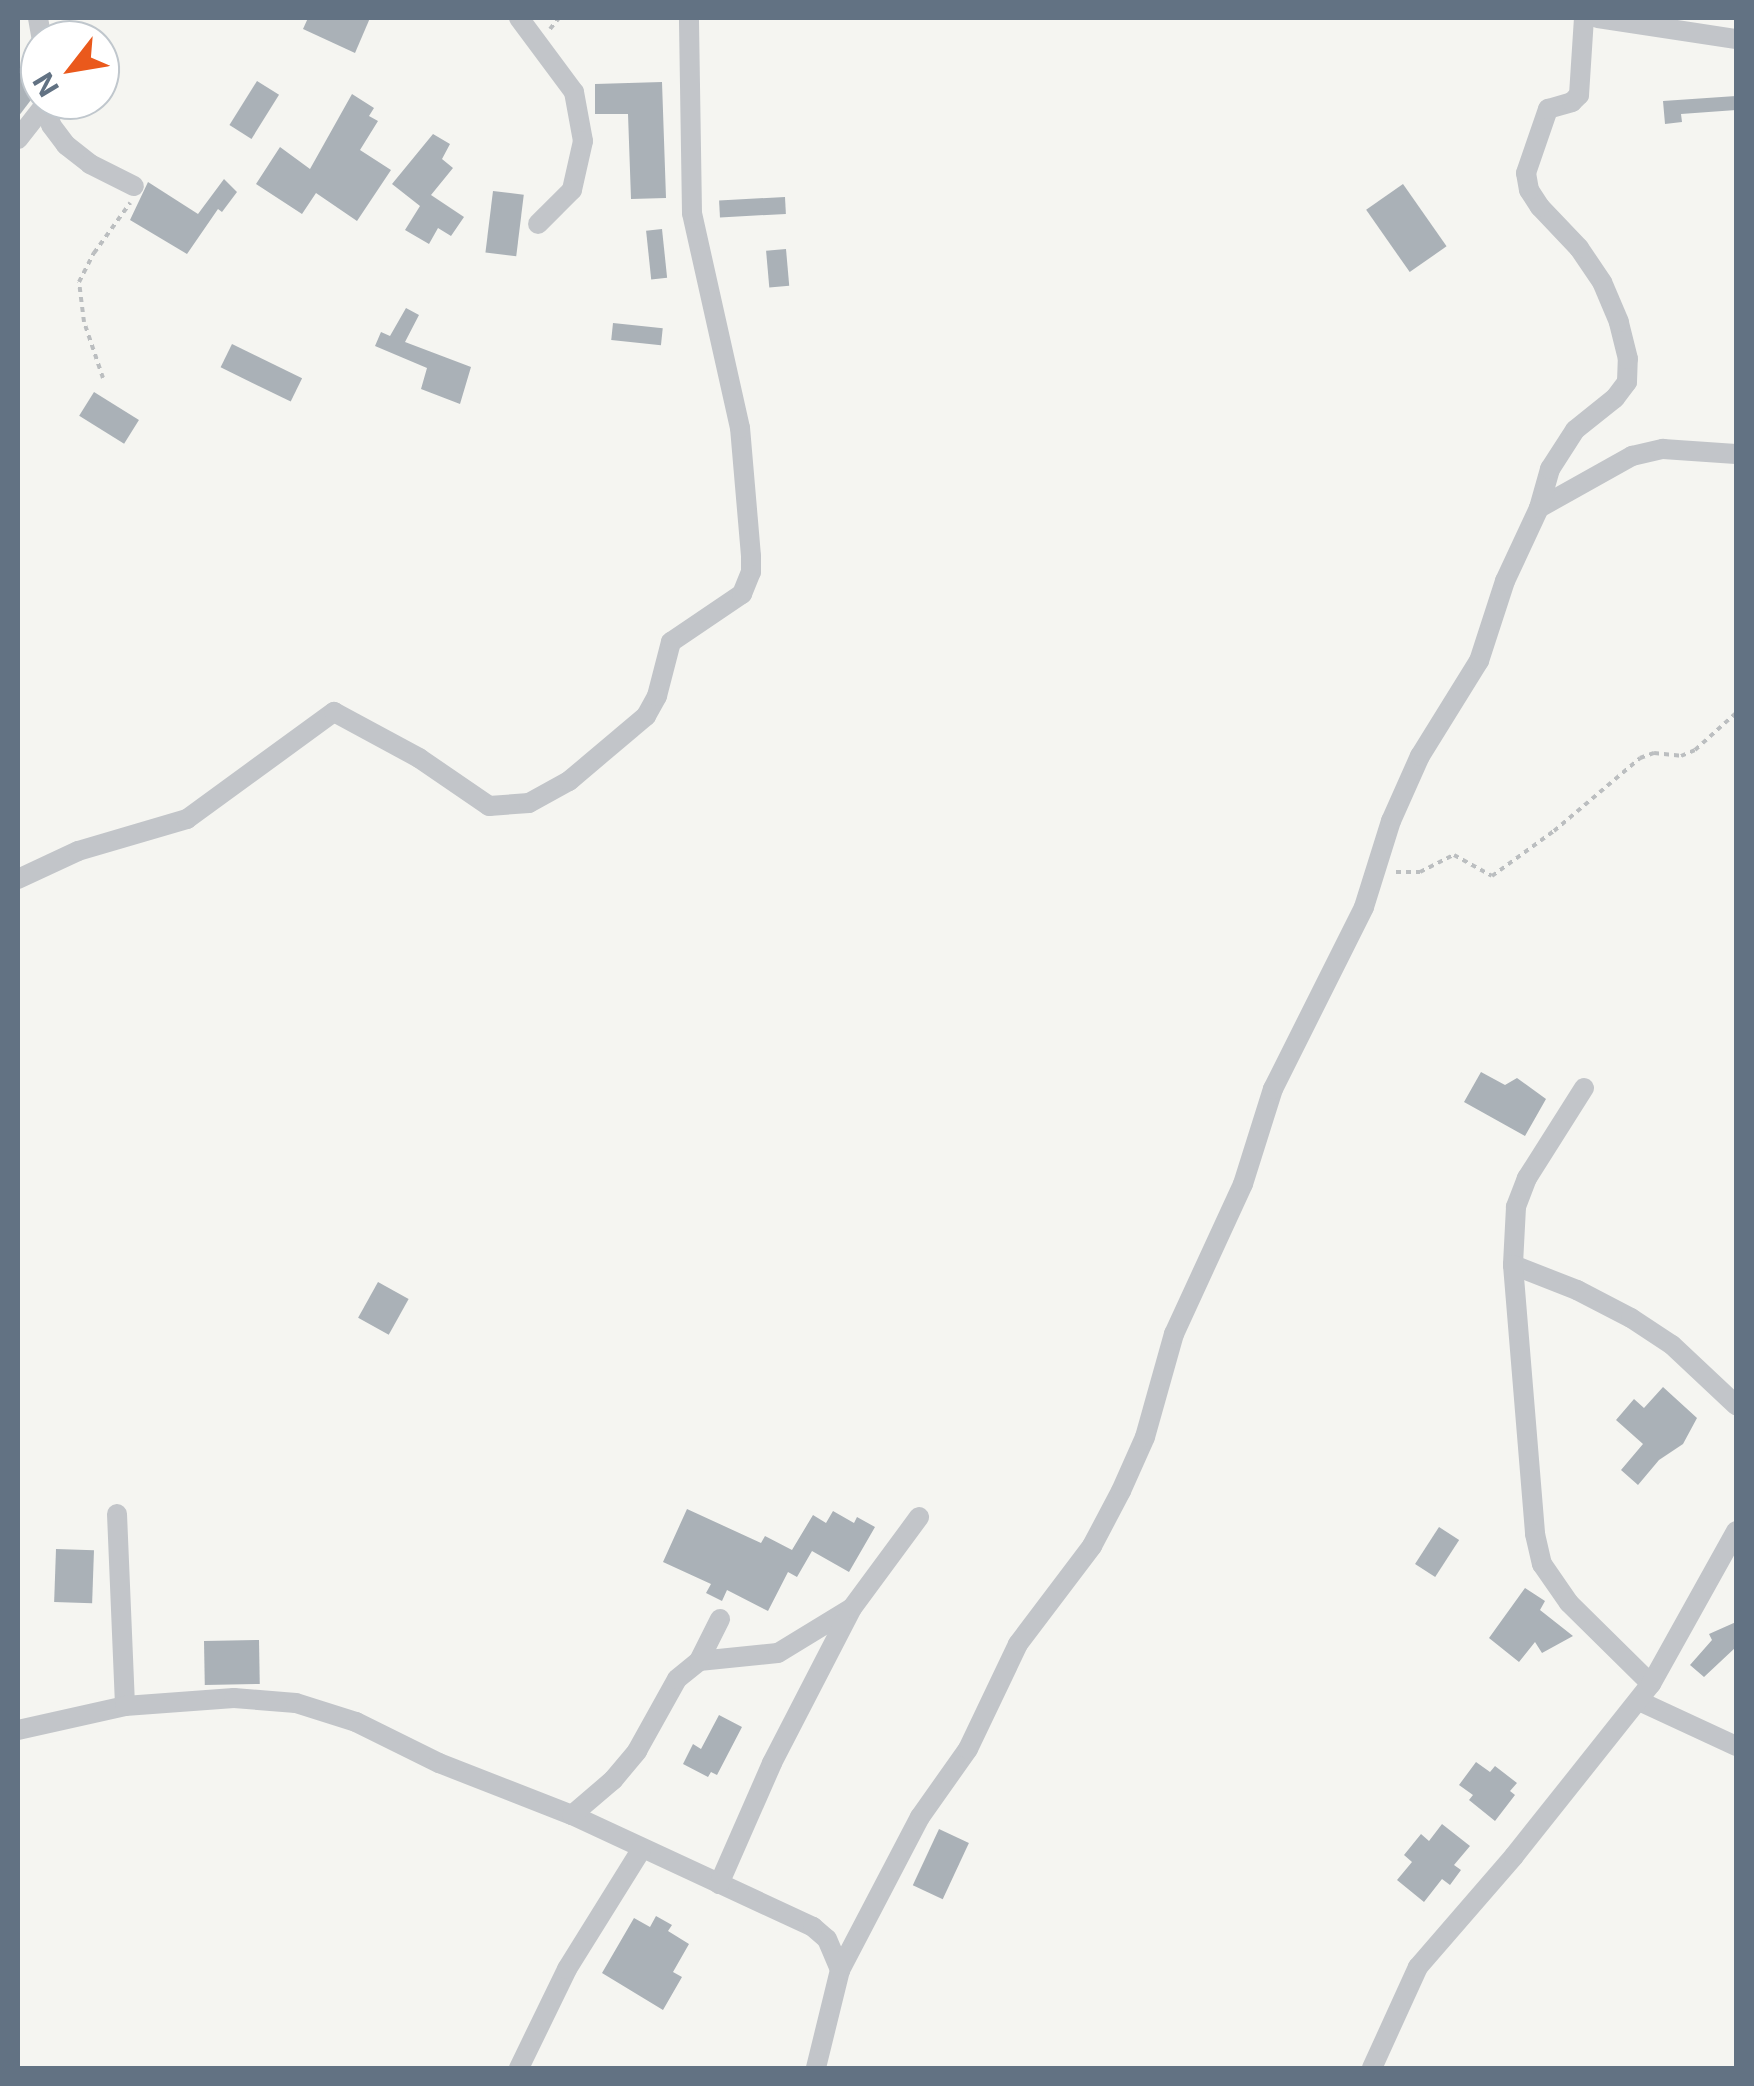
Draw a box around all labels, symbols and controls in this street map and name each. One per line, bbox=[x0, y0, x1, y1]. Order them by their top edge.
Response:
north arrow bbox=[20, 20, 120, 120]
text: N bbox=[26, 67, 66, 102]

